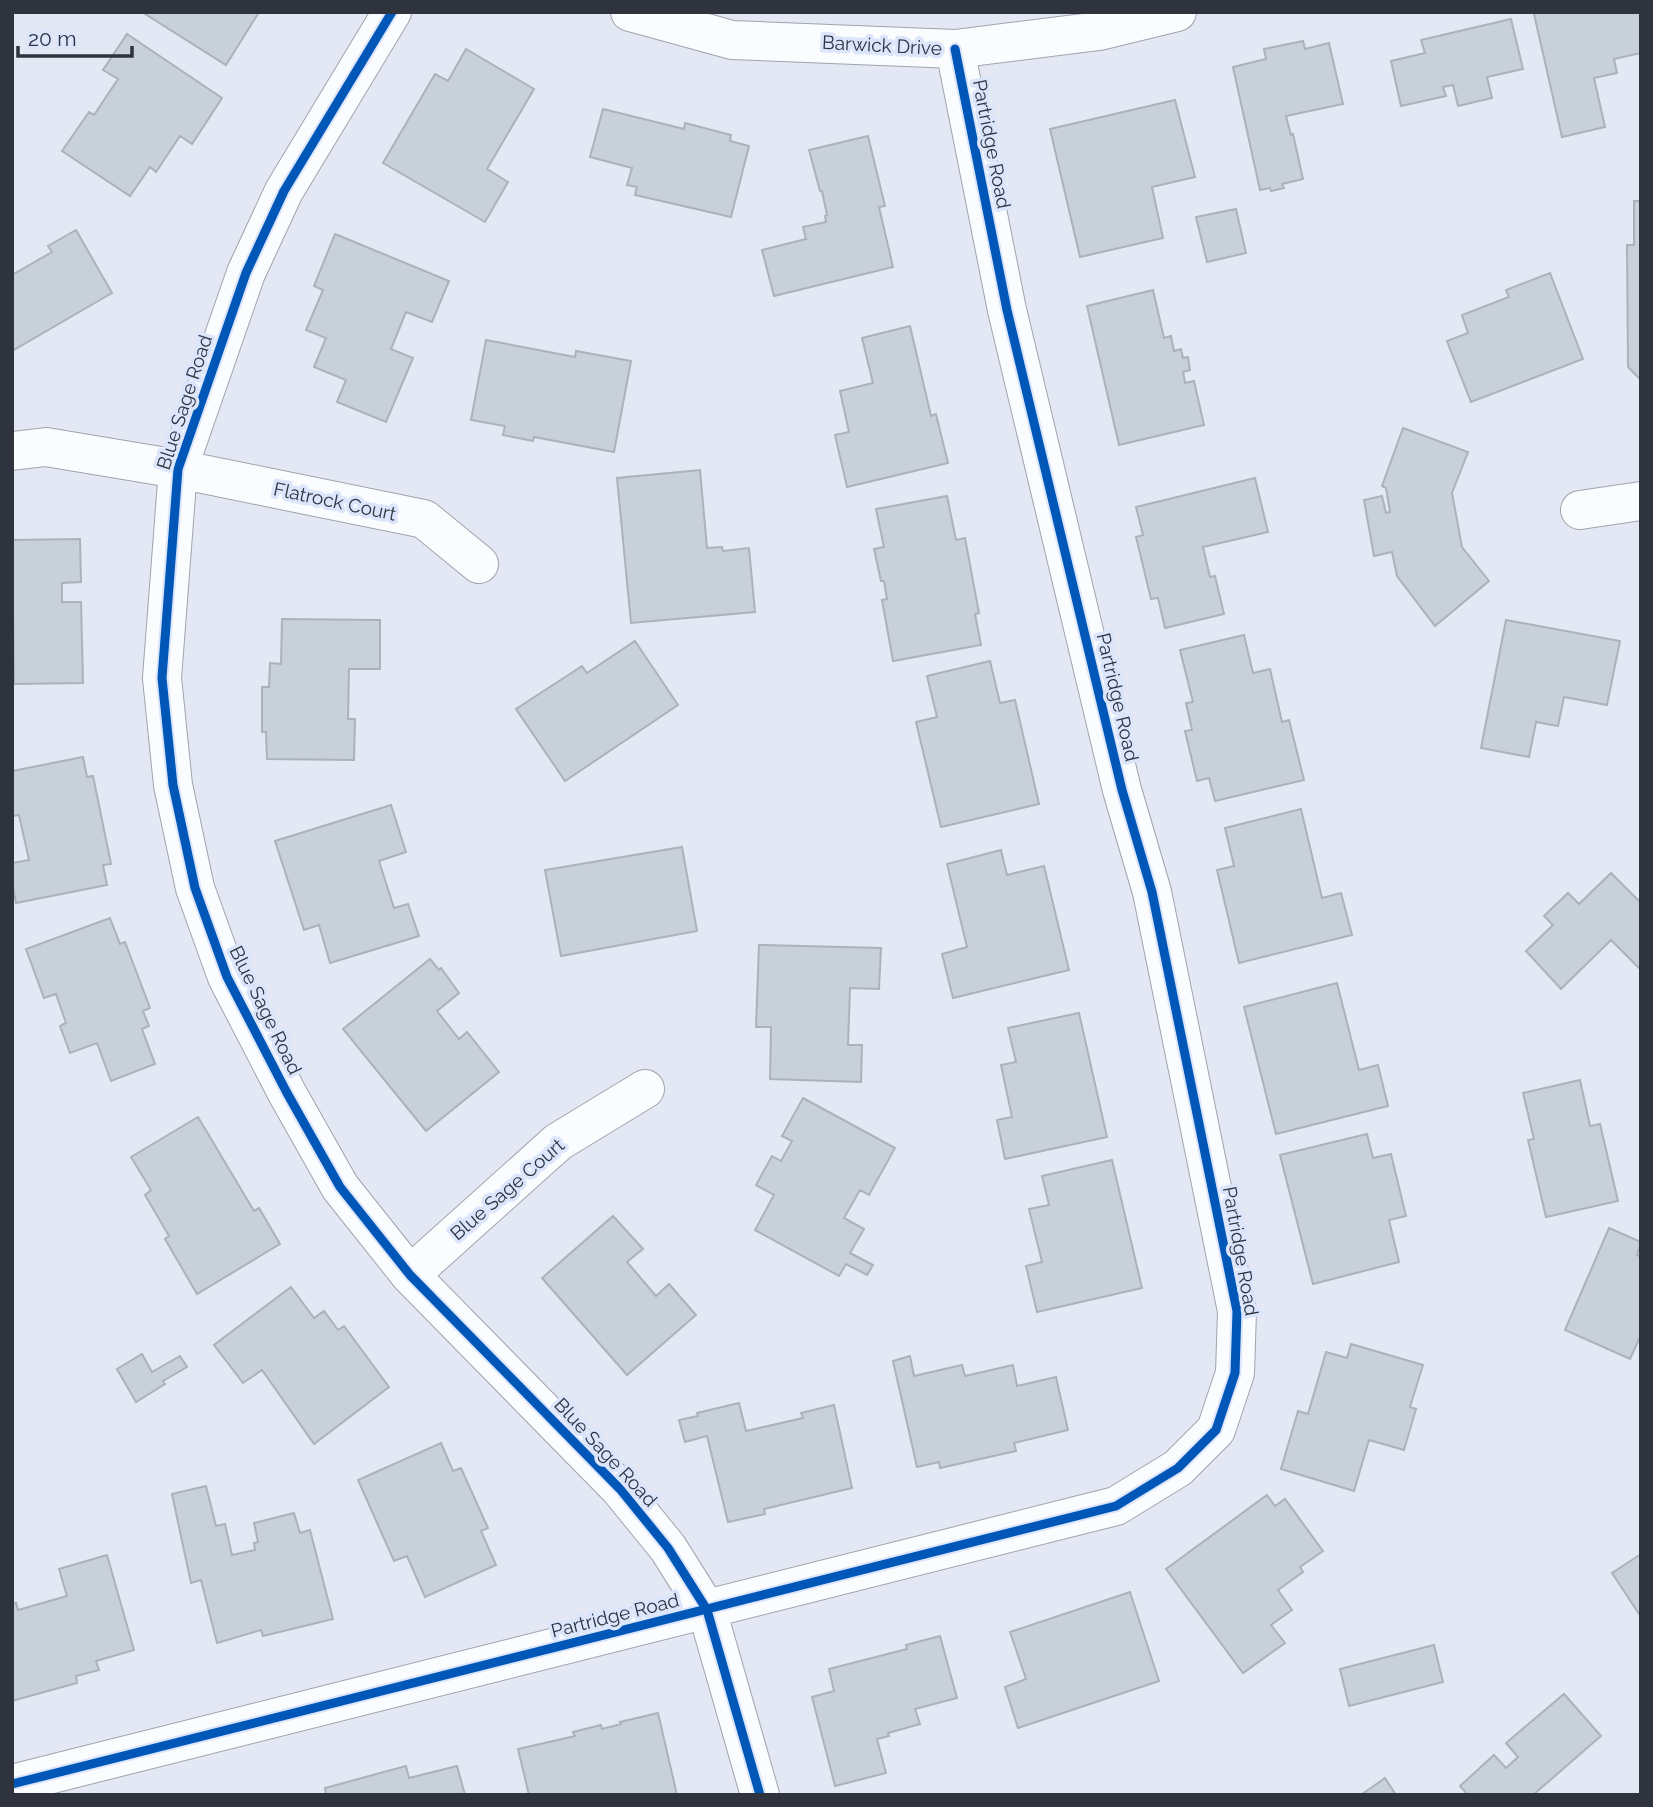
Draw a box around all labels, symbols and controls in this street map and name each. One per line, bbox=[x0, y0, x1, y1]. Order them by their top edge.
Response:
scale bar bbox=[18, 14, 131, 58]
text: 20 m bbox=[28, 26, 76, 51]
street label: Barwick Drive bbox=[822, 31, 942, 59]
street label: Partridge Road bbox=[969, 78, 1015, 210]
street label: Blue Sage Road bbox=[152, 332, 216, 472]
street label: Flatrock Court bbox=[272, 477, 399, 525]
street label: Partridge Road bbox=[1093, 631, 1143, 763]
street label: Blue Sage Road bbox=[225, 942, 307, 1078]
street label: Blue Sage Court bbox=[446, 1133, 569, 1244]
street label: Partridge Road bbox=[1219, 1185, 1263, 1317]
street label: Blue Sage Road bbox=[550, 1393, 662, 1511]
street label: Partridge Road bbox=[549, 1588, 681, 1642]

